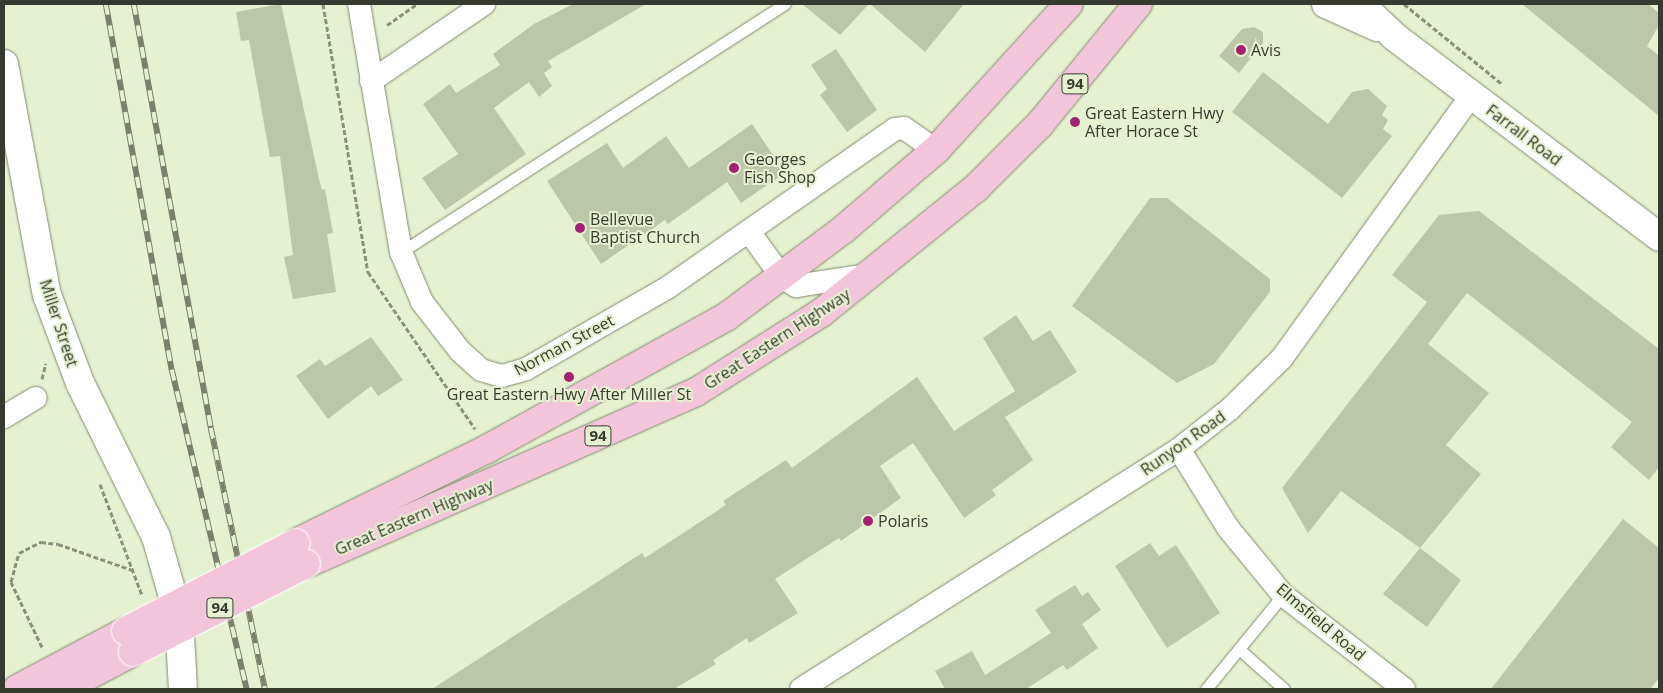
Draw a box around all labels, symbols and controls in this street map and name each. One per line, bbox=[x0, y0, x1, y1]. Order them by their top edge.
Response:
place label: Avis bbox=[1251, 40, 1281, 60]
marker: Avis bbox=[1235, 44, 1247, 56]
road number: 94 bbox=[1061, 72, 1089, 96]
street label: Farrall Road bbox=[1482, 100, 1566, 170]
place label: Great Eastern Hwy After Horace St bbox=[1085, 103, 1224, 141]
marker: Great Eastern Hwy After Horace St bbox=[1069, 116, 1081, 128]
place label: Georges Fish Shop bbox=[744, 149, 816, 187]
marker: Georges Fish Shop bbox=[728, 162, 740, 174]
place label: Bellevue Baptist Church bbox=[590, 209, 700, 247]
marker: Bellevue Baptist Church bbox=[574, 222, 586, 234]
street label: Miller Street bbox=[36, 277, 82, 369]
street label: Great Eastern Highway bbox=[700, 285, 854, 393]
street label: Norman Street bbox=[511, 311, 617, 379]
marker: Great Eastern Hwy After Miller St bbox=[563, 371, 575, 383]
place label: Great Eastern Hwy After Miller St bbox=[447, 384, 691, 404]
street label: Runyon Road bbox=[1137, 407, 1229, 479]
road number: 94 bbox=[584, 424, 612, 448]
street label: Great Eastern Highway bbox=[332, 475, 496, 559]
place label: Polaris bbox=[878, 511, 928, 531]
marker: Polaris bbox=[862, 515, 874, 527]
street label: Elmsfield Road bbox=[1273, 579, 1369, 665]
road number: 94 bbox=[206, 596, 234, 620]

